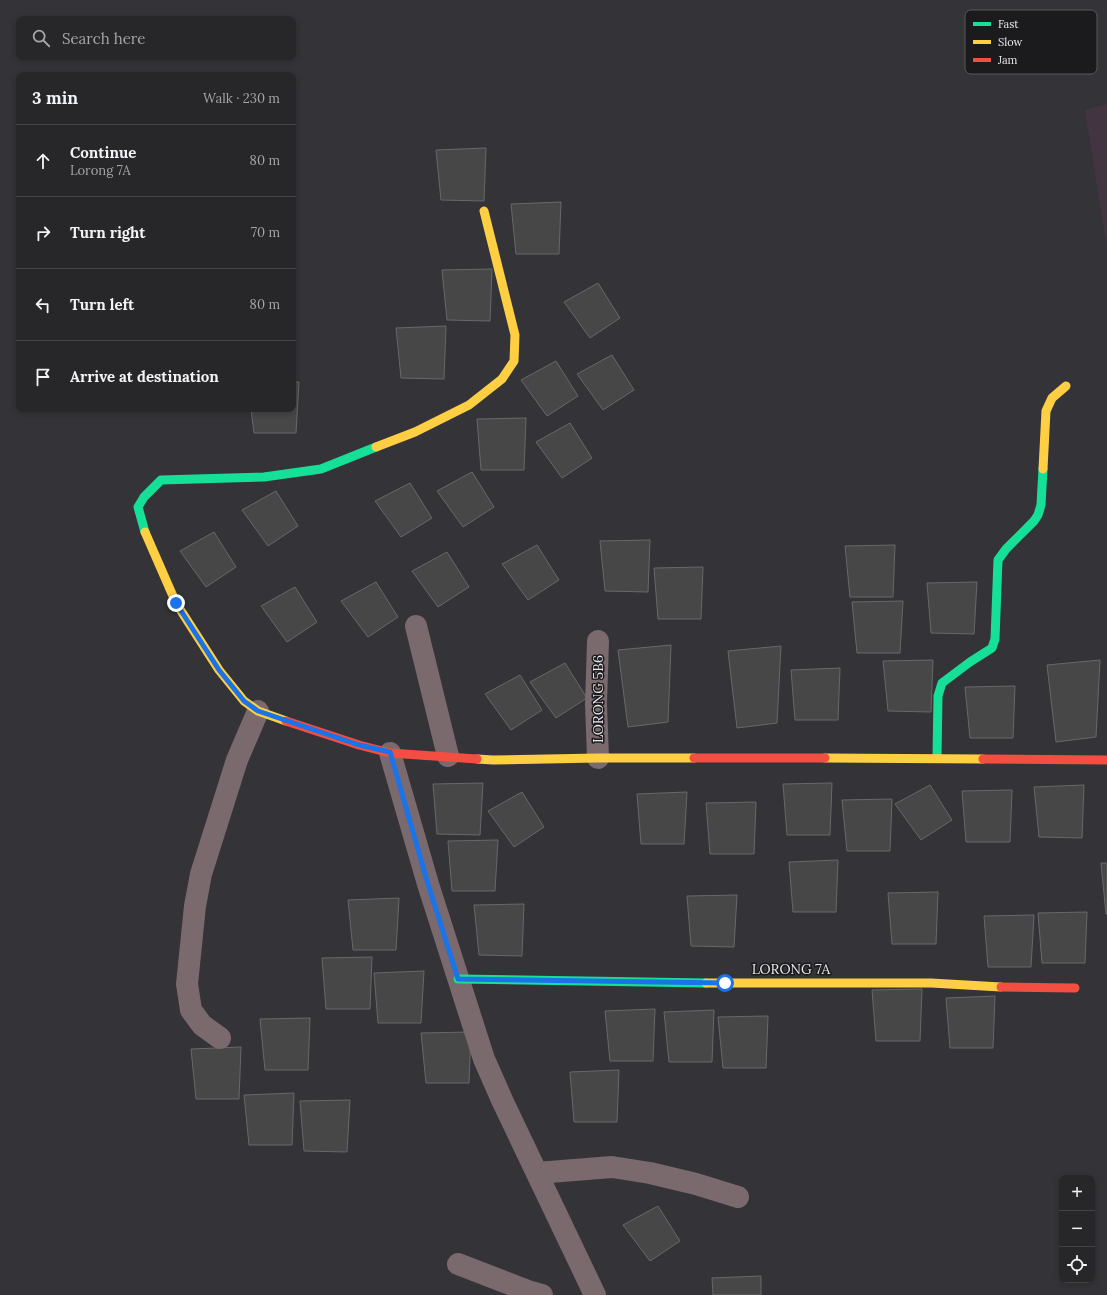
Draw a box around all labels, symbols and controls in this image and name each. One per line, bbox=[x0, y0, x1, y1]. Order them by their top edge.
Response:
legend bbox=[965, 10, 1097, 74]
search box bbox=[16, 16, 296, 60]
text: Fast bbox=[998, 17, 1019, 31]
icon: search bbox=[30, 27, 52, 49]
text: Search here bbox=[62, 29, 145, 48]
text: Slow bbox=[998, 35, 1023, 49]
text: Jam bbox=[997, 53, 1018, 67]
text: 3 min bbox=[32, 87, 78, 109]
text: Walk · 230 m bbox=[203, 90, 280, 107]
text: Continue bbox=[70, 143, 136, 162]
icon: ahead bbox=[32, 150, 54, 172]
text: 80 m bbox=[250, 152, 280, 169]
text: Lorong 7A bbox=[70, 162, 131, 179]
icon: right bbox=[32, 222, 54, 244]
text: Turn right bbox=[70, 223, 146, 242]
text: 70 m bbox=[251, 224, 280, 241]
icon: left bbox=[32, 294, 54, 316]
text: Turn left bbox=[70, 295, 134, 314]
text: 80 m bbox=[250, 296, 280, 313]
icon: arrive bbox=[32, 366, 54, 388]
text: Arrive at destination bbox=[70, 367, 219, 386]
route end bbox=[167, 594, 185, 612]
street label: LORONG 5B6 bbox=[589, 655, 607, 743]
street label: LORONG 7A bbox=[752, 960, 830, 978]
route start bbox=[716, 974, 734, 992]
map controls bbox=[1059, 1175, 1095, 1283]
button: + bbox=[1059, 1175, 1095, 1211]
button: − bbox=[1059, 1211, 1095, 1247]
button: locate bbox=[1059, 1247, 1095, 1283]

